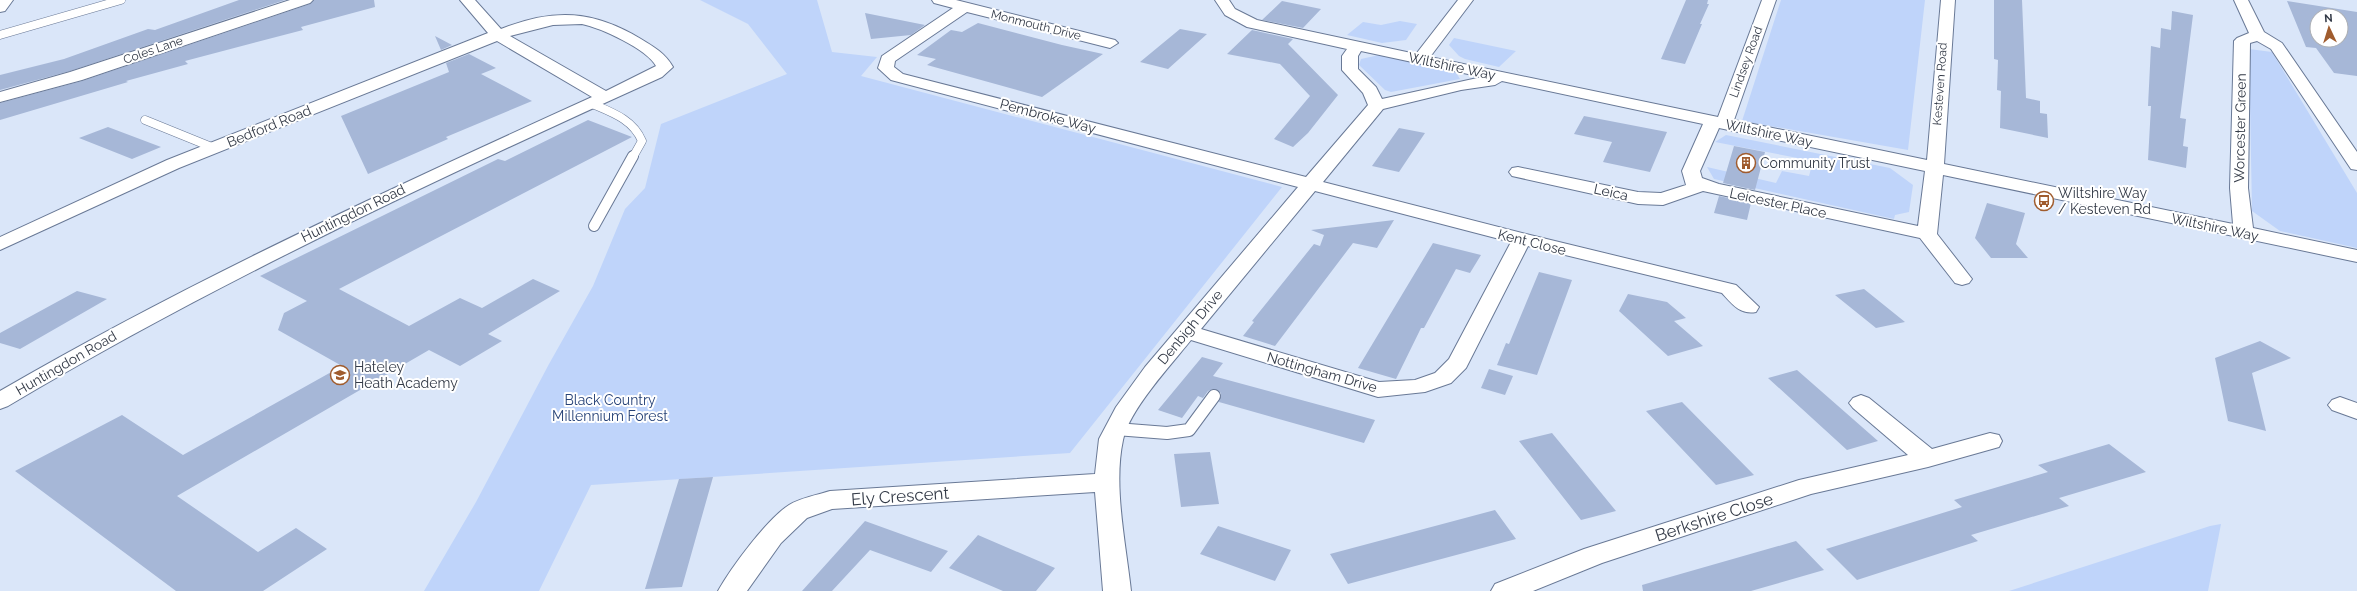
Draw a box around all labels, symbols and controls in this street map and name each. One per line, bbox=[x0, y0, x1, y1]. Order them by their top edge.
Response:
street label: Monmouth Drive bbox=[989, 7, 1083, 43]
north arrow bbox=[2309, 8, 2349, 48]
text: N bbox=[2324, 12, 2333, 25]
street label: Lindsey Road bbox=[1727, 24, 1765, 100]
street label: Coles Lane bbox=[121, 33, 185, 67]
street label: Kesteven Road bbox=[1930, 42, 1950, 126]
street label: Wiltshire Way bbox=[1407, 49, 1498, 83]
street label: Worcester Green bbox=[2231, 73, 2249, 183]
street label: Pembroke Way bbox=[998, 96, 1098, 137]
street label: Bedford Road bbox=[224, 102, 314, 150]
street label: Wiltshire Way bbox=[1724, 116, 1815, 150]
building icon: Community Trust bbox=[1735, 152, 1757, 174]
place label: Community Trust bbox=[1760, 155, 1871, 171]
street label: Huntingdon Road bbox=[298, 181, 408, 245]
street label: Leica bbox=[1592, 181, 1630, 203]
street label: Leicester Place bbox=[1728, 185, 1828, 221]
place label: Wiltshire Way / Kesteven Rd bbox=[2058, 185, 2151, 217]
bus stop icon: Wiltshire Way / Kesteven Rd bbox=[2033, 190, 2055, 212]
street label: Wiltshire Way bbox=[2170, 210, 2261, 244]
street label: Kent Close bbox=[1496, 226, 1568, 258]
street label: Denbigh Drive bbox=[1154, 287, 1226, 367]
street label: Huntingdon Road bbox=[13, 328, 119, 398]
street label: Nottingham Drive bbox=[1265, 349, 1379, 395]
place label: Hateley Heath Academy bbox=[354, 359, 458, 391]
school or university icon: Hateley Heath Academy bbox=[329, 364, 351, 386]
park label: Black Country Millennium Forest bbox=[552, 392, 668, 424]
street label: Ely Crescent bbox=[850, 483, 950, 509]
street label: Berkshire Close bbox=[1653, 489, 1775, 545]

